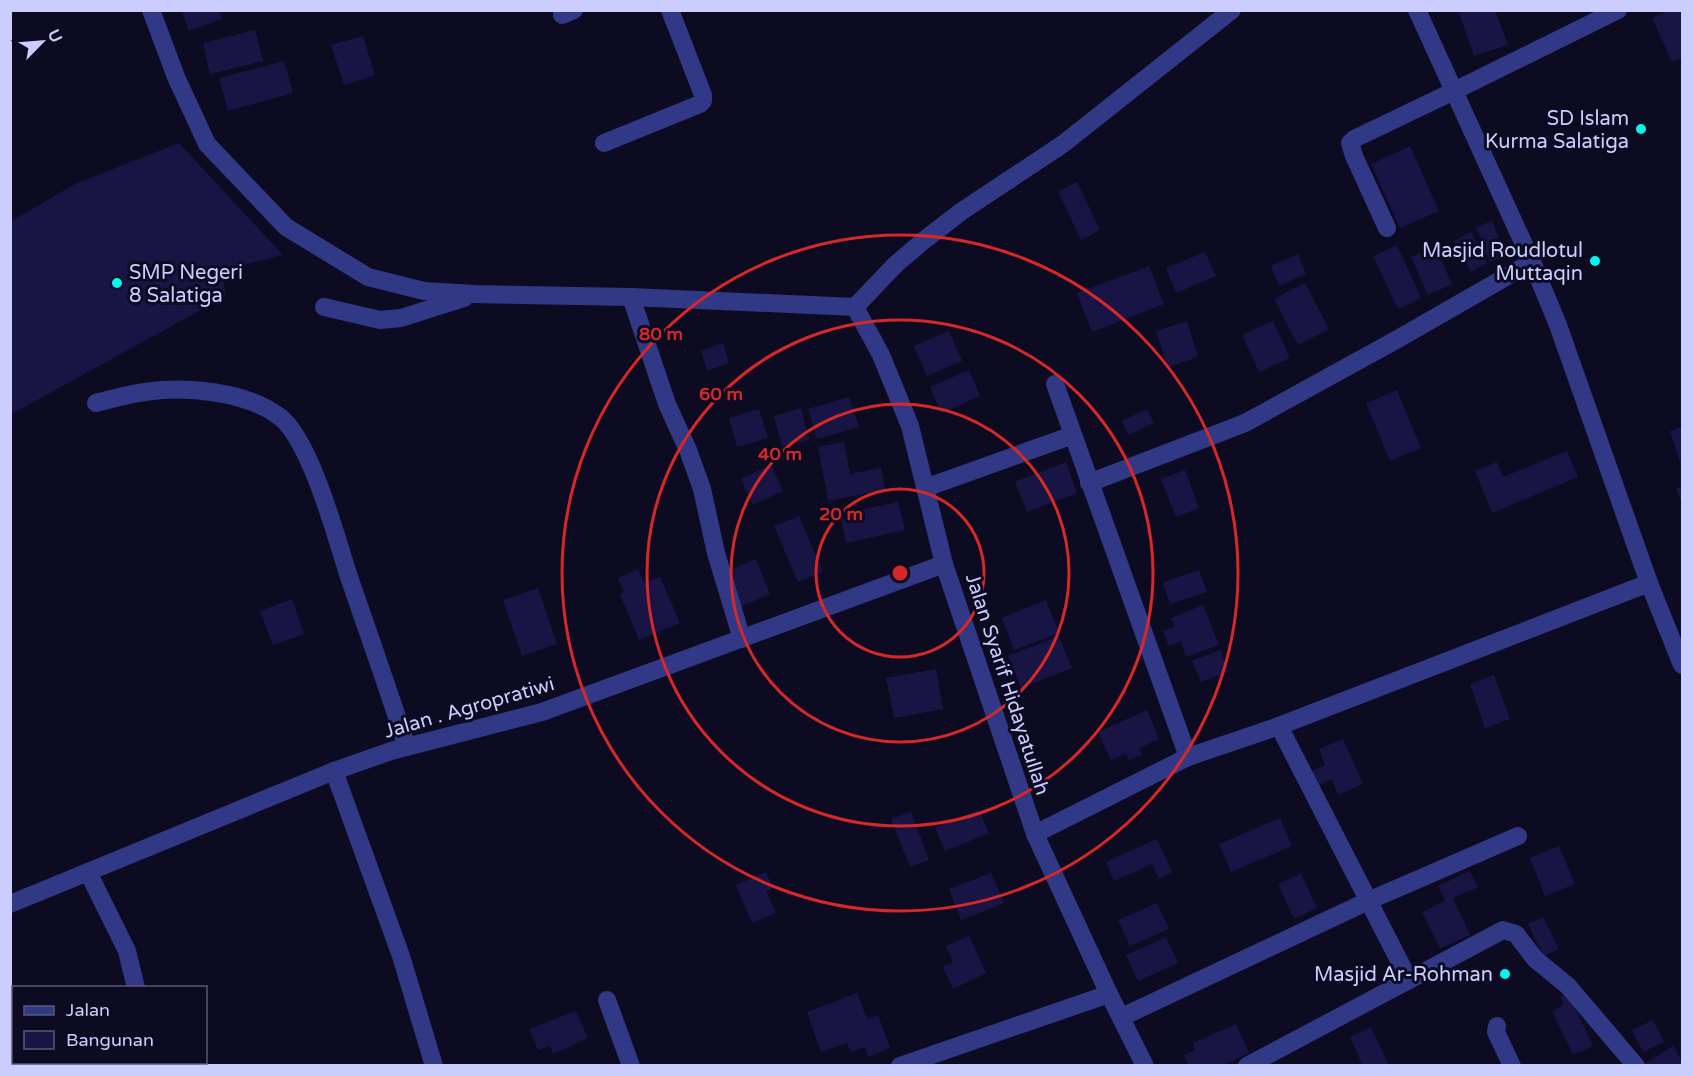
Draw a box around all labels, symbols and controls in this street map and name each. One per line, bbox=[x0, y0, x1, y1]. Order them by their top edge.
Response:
north arrow bbox=[12, 12, 72, 72]
text: U bbox=[43, 26, 66, 46]
place label: SD Islam Kurma Salatiga bbox=[1485, 107, 1629, 154]
marker: SD Islam Kurma Salatiga bbox=[1634, 122, 1648, 136]
place label: Masjid Roudlotul Muttaqin bbox=[1422, 239, 1583, 286]
marker: Masjid Roudlotul Muttaqin bbox=[1588, 254, 1602, 268]
place label: SMP Negeri 8 Salatiga bbox=[129, 261, 243, 308]
marker: SMP Negeri 8 Salatiga bbox=[110, 276, 124, 290]
text: 80 m bbox=[639, 323, 683, 345]
text: 60 m bbox=[699, 383, 743, 405]
text: 40 m bbox=[758, 443, 802, 465]
text: 20 m bbox=[819, 503, 863, 525]
centre of rings bbox=[890, 563, 910, 583]
street label: Jalan Syarif Hidayatullah bbox=[960, 570, 1054, 798]
street label: Jalan . Agropratiwi bbox=[381, 672, 557, 744]
place label: Masjid Ar-Rohman bbox=[1314, 963, 1493, 987]
marker: Masjid Ar-Rohman bbox=[1498, 967, 1512, 981]
legend bbox=[12, 986, 207, 1064]
text: Jalan bbox=[66, 999, 110, 1021]
text: Bangunan bbox=[66, 1029, 154, 1051]

